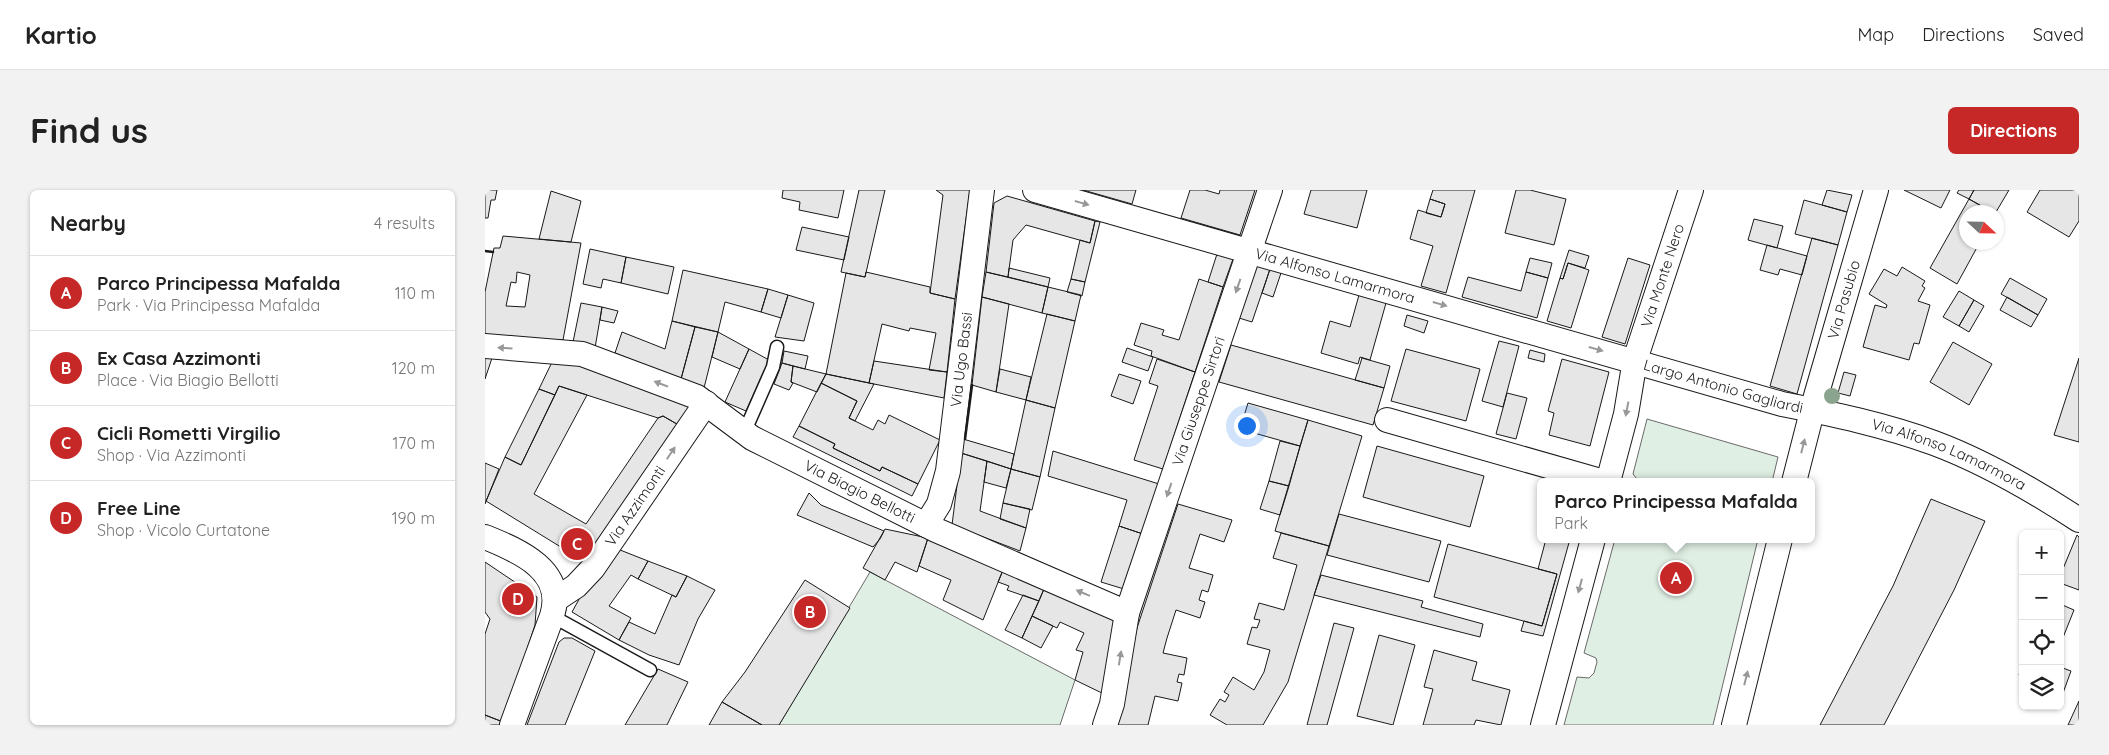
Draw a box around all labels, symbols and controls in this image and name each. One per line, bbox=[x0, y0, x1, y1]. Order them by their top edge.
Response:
text: Kartio bbox=[25, 20, 97, 50]
text: Map bbox=[1857, 23, 1894, 46]
text: Directions bbox=[1922, 23, 2005, 46]
text: Saved bbox=[2033, 23, 2084, 46]
button: Directions bbox=[1948, 107, 2079, 154]
text: Find us bbox=[30, 108, 148, 152]
one-way arrow bbox=[1074, 199, 1089, 207]
north arrow bbox=[1959, 205, 2004, 250]
text: Nearby bbox=[50, 210, 126, 236]
text: 4 results bbox=[374, 213, 435, 233]
street label: Via Monte Nero bbox=[1636, 221, 1688, 330]
street label: Via Alfonso Lamarmora bbox=[1253, 244, 1417, 307]
street label: Via Pasubio bbox=[1823, 258, 1864, 341]
text: Parco Principessa Mafalda bbox=[97, 271, 340, 295]
one-way arrow bbox=[1233, 279, 1241, 294]
text: A bbox=[61, 283, 71, 303]
text: 110 m bbox=[395, 283, 435, 303]
text: Park · Via Principessa Mafalda bbox=[97, 295, 320, 315]
one-way arrow bbox=[1433, 301, 1448, 309]
street label: Via Ugo Bassi bbox=[946, 311, 976, 408]
street label: Via Giuseppe Sirtori bbox=[1167, 334, 1229, 468]
one-way arrow bbox=[496, 343, 512, 351]
text: Ex Casa Azzimonti bbox=[97, 346, 261, 370]
one-way arrow bbox=[1589, 346, 1604, 354]
street label: Largo Antonio Gagliardi bbox=[1642, 355, 1805, 417]
text: B bbox=[61, 358, 71, 378]
text: 120 m bbox=[392, 358, 435, 378]
text: Place · Via Biagio Bellotti bbox=[97, 370, 279, 390]
one-way arrow bbox=[654, 380, 669, 387]
one-way arrow bbox=[1623, 401, 1631, 417]
your location bbox=[1234, 413, 1260, 439]
street label: Via Alfonso Lamarmora bbox=[1870, 414, 2030, 494]
text: Cicli Rometti Virgilio bbox=[97, 421, 281, 445]
text: C bbox=[61, 433, 71, 453]
text: 170 m bbox=[392, 433, 435, 453]
one-way arrow bbox=[1799, 438, 1807, 453]
text: Shop · Via Azzimonti bbox=[97, 445, 246, 465]
one-way arrow bbox=[666, 446, 676, 460]
street label: Via Biagio Bellotti bbox=[801, 456, 919, 527]
street label: Via Azzimonti bbox=[601, 462, 669, 550]
popup bbox=[1537, 478, 1815, 543]
one-way arrow bbox=[1165, 482, 1172, 497]
text: Parco Principessa Mafalda bbox=[1554, 489, 1798, 513]
text: Free Line bbox=[97, 496, 181, 520]
text: D bbox=[60, 508, 72, 528]
text: 190 m bbox=[392, 508, 435, 528]
text: Park bbox=[1554, 513, 1588, 533]
text: Shop · Vicolo Curtatone bbox=[97, 520, 270, 540]
pin: C bbox=[561, 525, 593, 563]
map controls bbox=[2019, 530, 2064, 710]
button: + bbox=[2019, 530, 2064, 575]
pin: A bbox=[1660, 559, 1692, 597]
button: − bbox=[2019, 575, 2064, 620]
one-way arrow bbox=[1576, 579, 1584, 594]
pin: D bbox=[502, 580, 534, 618]
one-way arrow bbox=[1076, 589, 1090, 597]
pin: B bbox=[794, 593, 826, 631]
button: locate bbox=[2019, 620, 2064, 665]
one-way arrow bbox=[1116, 650, 1124, 666]
button: layers bbox=[2019, 665, 2064, 710]
one-way arrow bbox=[1742, 670, 1750, 685]

